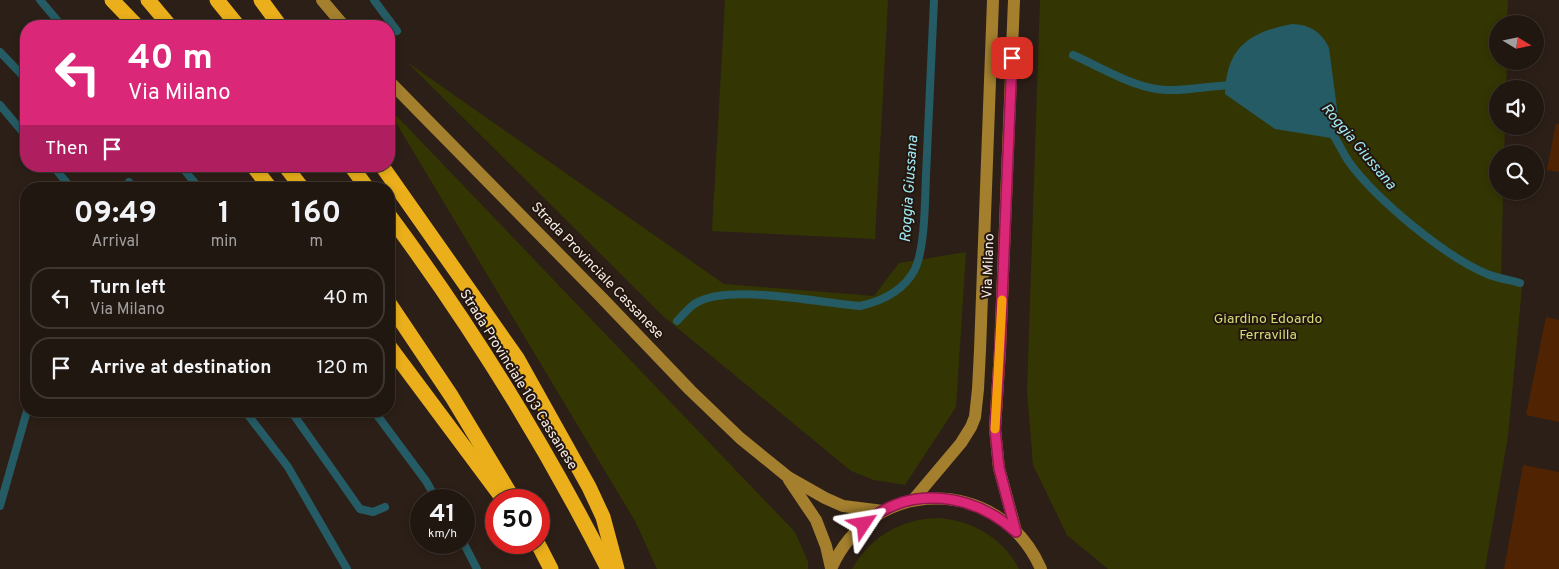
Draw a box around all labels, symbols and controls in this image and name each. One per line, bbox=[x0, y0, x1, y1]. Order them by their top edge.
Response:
north arrow bbox=[1489, 15, 1544, 70]
map controls bbox=[1489, 15, 1544, 200]
text: 40 m bbox=[128, 37, 213, 81]
pin bbox=[991, 37, 1033, 79]
icon: left bbox=[45, 40, 110, 105]
icon: arrive bbox=[998, 44, 1026, 72]
text: Via Milano bbox=[128, 80, 231, 107]
button: sound bbox=[1489, 80, 1544, 135]
water label: Roggia Giussana bbox=[1316, 100, 1400, 194]
icon: arrive bbox=[98, 135, 126, 163]
water label: Roggia Giussana bbox=[897, 135, 923, 243]
text: Then bbox=[45, 137, 88, 161]
button: search bbox=[1489, 145, 1544, 200]
text: 09:49 bbox=[74, 196, 157, 233]
text: 1 bbox=[218, 196, 230, 233]
text: 160 bbox=[291, 196, 341, 233]
street label: Strada Provinciale Cassanese bbox=[527, 199, 667, 343]
text: Arrival bbox=[92, 232, 139, 252]
text: min bbox=[211, 232, 237, 252]
text: m bbox=[309, 232, 323, 252]
street label: Via Milano bbox=[979, 233, 999, 299]
text: Turn left bbox=[90, 276, 166, 300]
icon: left bbox=[47, 284, 75, 312]
text: 40 m bbox=[323, 286, 368, 310]
street label: Strada Provinciale 103 Cassanese bbox=[455, 287, 581, 473]
text: Via Milano bbox=[90, 300, 165, 320]
park label: Giardino Edoardo Ferravilla bbox=[1214, 311, 1322, 344]
icon: arrive bbox=[47, 354, 75, 382]
text: Arrive at destination bbox=[90, 356, 271, 380]
text: 120 m bbox=[317, 356, 368, 380]
speed limit sign: 50 bbox=[485, 489, 550, 554]
position arrow bbox=[837, 497, 889, 549]
text: 41 bbox=[429, 499, 456, 531]
text: km/h bbox=[428, 526, 457, 542]

